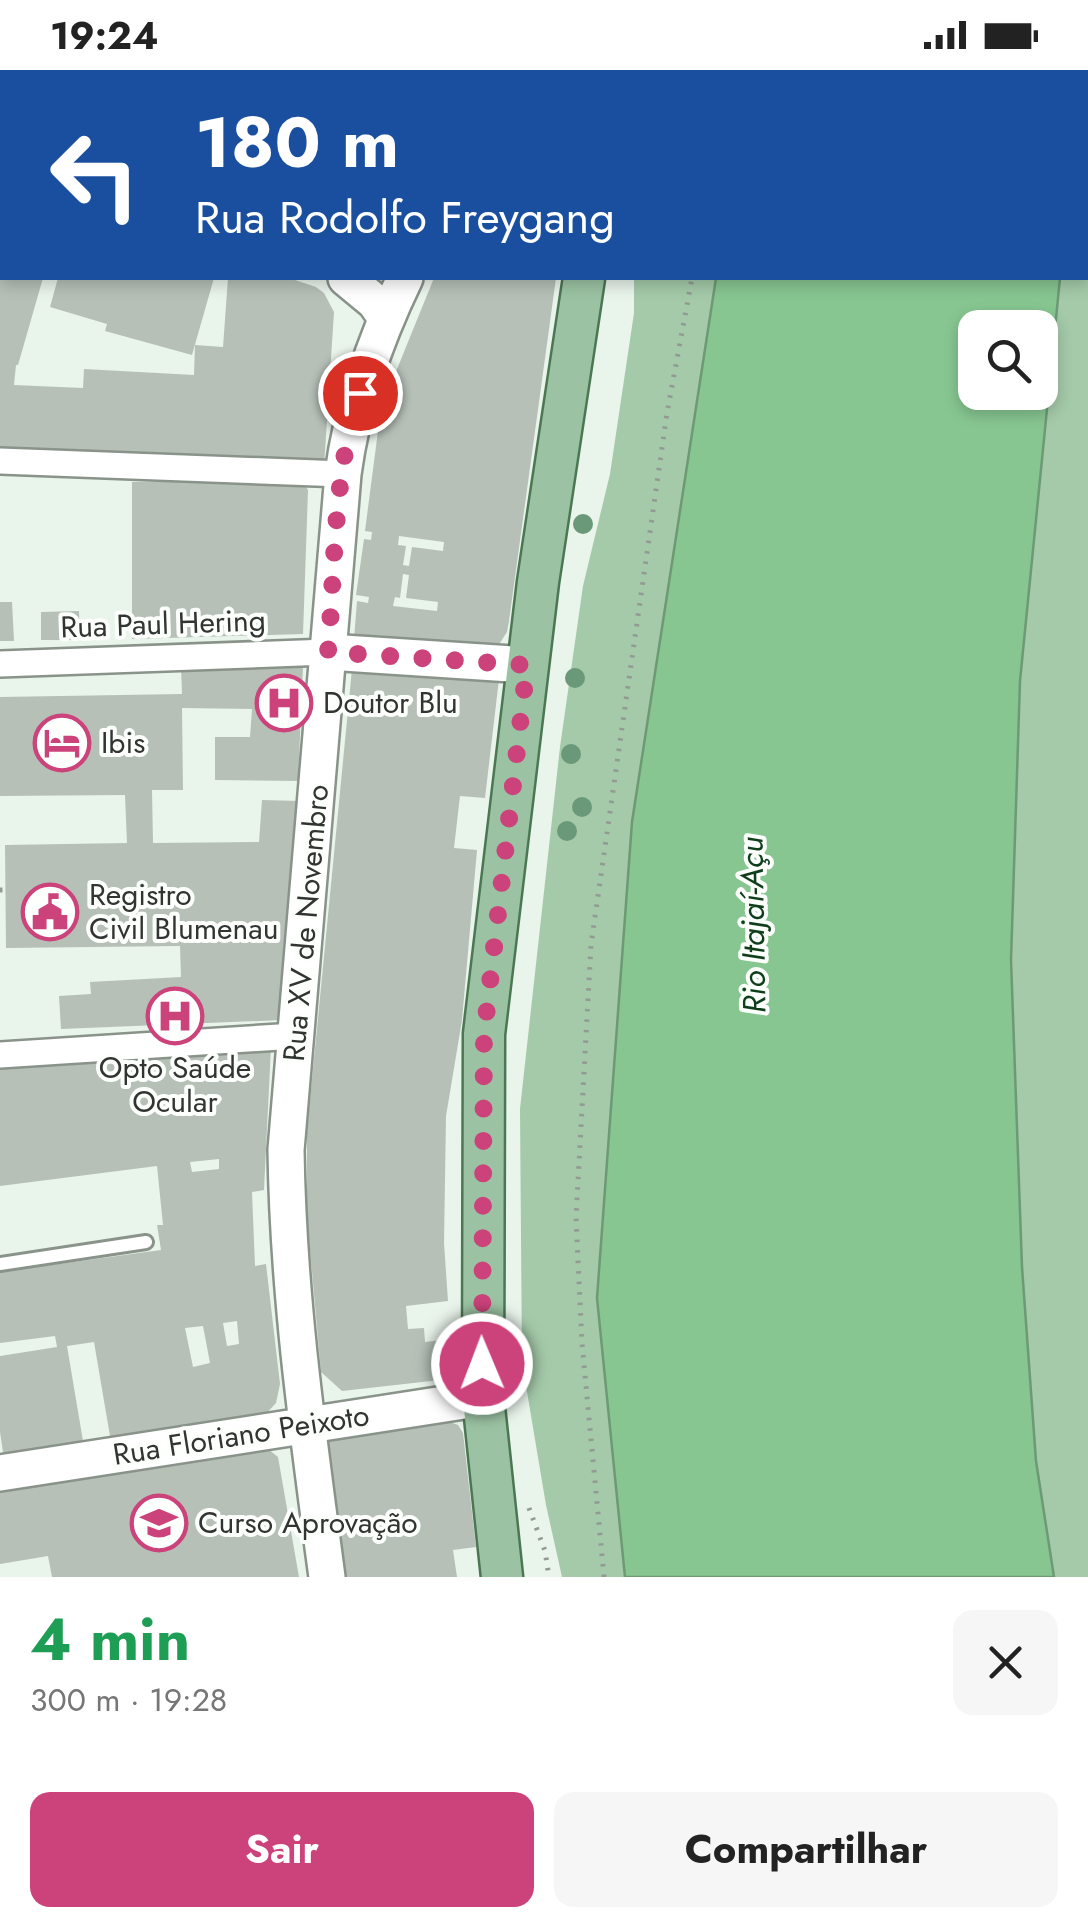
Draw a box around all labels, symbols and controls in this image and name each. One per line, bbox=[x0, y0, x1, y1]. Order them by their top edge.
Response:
text: 19:24 bbox=[50, 8, 158, 63]
text: 180 m bbox=[195, 92, 399, 193]
icon: left bbox=[30, 110, 160, 240]
text: Rua Rodolfo Freygang bbox=[195, 185, 615, 250]
map controls bbox=[958, 310, 1058, 410]
button: search bbox=[958, 310, 1058, 410]
pin bbox=[318, 351, 403, 436]
icon: arrive bbox=[333, 366, 388, 421]
street label: Rua Paul Hering bbox=[60, 598, 266, 649]
hospital icon: Doutor Blu bbox=[254, 673, 314, 733]
place label: Doutor Blu bbox=[323, 681, 458, 724]
hotel icon: Ibis bbox=[32, 713, 92, 773]
place label: Ibis bbox=[101, 721, 145, 764]
street label: Rua XV de Novembro bbox=[272, 783, 339, 1063]
water label: Rio Itajaí-Açu bbox=[728, 836, 778, 1014]
place label: Registro Civil Blumenau bbox=[89, 873, 278, 950]
public building icon: Registro Civil Blumenau bbox=[20, 882, 80, 942]
hospital icon: Opto Saúde Ocular bbox=[145, 986, 205, 1046]
place label: Opto Saúde Ocular bbox=[99, 1046, 251, 1123]
position arrow bbox=[430, 1312, 534, 1416]
street label: Rua Floriano Peixoto bbox=[110, 1393, 372, 1476]
school or university icon: Curso Aprovação bbox=[129, 1493, 189, 1553]
place label: Curso Aprovação bbox=[198, 1501, 418, 1544]
text: 4 min bbox=[30, 1596, 190, 1683]
button: close bbox=[953, 1610, 1058, 1715]
text: 300 m · 19:28 bbox=[30, 1677, 227, 1723]
button: Sair bbox=[30, 1792, 534, 1907]
button: Compartilhar bbox=[554, 1792, 1058, 1907]

